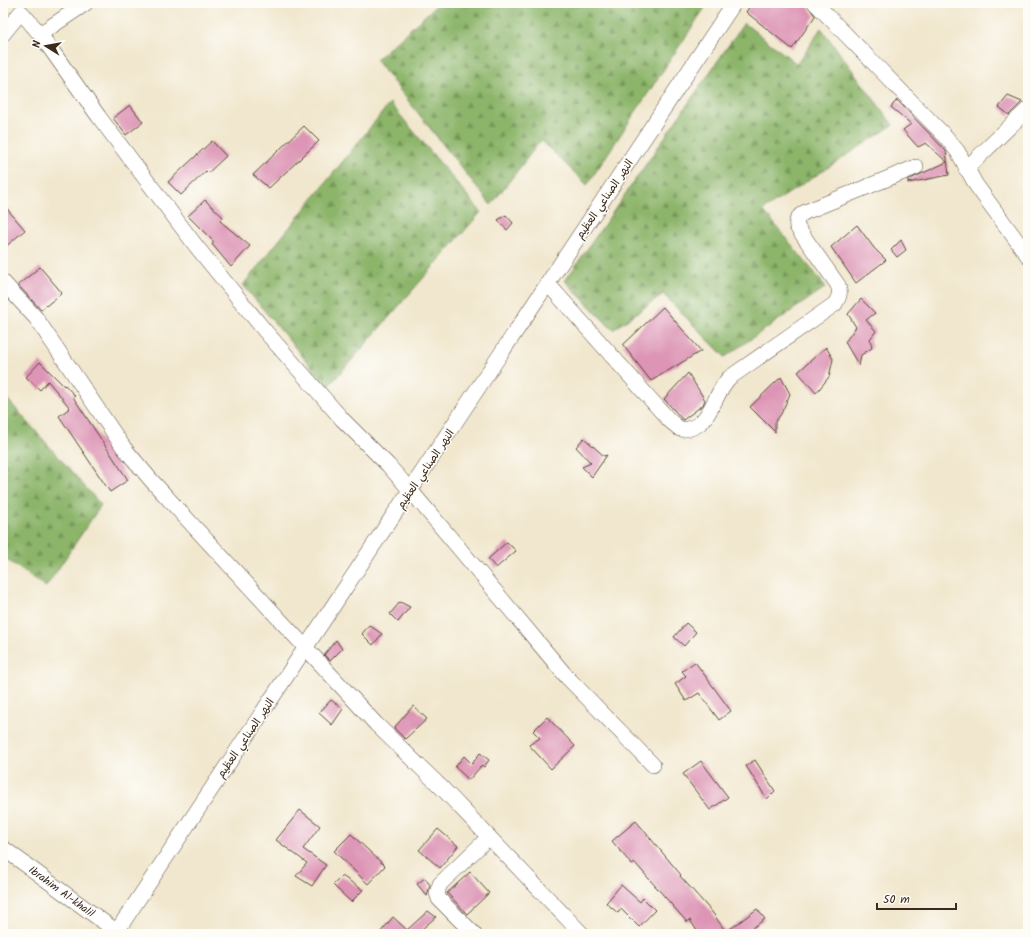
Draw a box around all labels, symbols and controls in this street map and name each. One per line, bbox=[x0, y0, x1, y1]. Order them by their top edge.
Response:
north arrow bbox=[26, 26, 66, 66]
text: N bbox=[28, 39, 47, 49]
street label: النهر الصناعي العظيم bbox=[571, 156, 639, 244]
street label: النهر الصناعي العظيم bbox=[392, 426, 460, 514]
street label: النهر الصناعي العظيم bbox=[212, 695, 280, 783]
street label: Ibrahim Al-khalil bbox=[24, 862, 98, 923]
scale bar bbox=[877, 885, 956, 911]
text: 50 m bbox=[883, 890, 910, 909]

